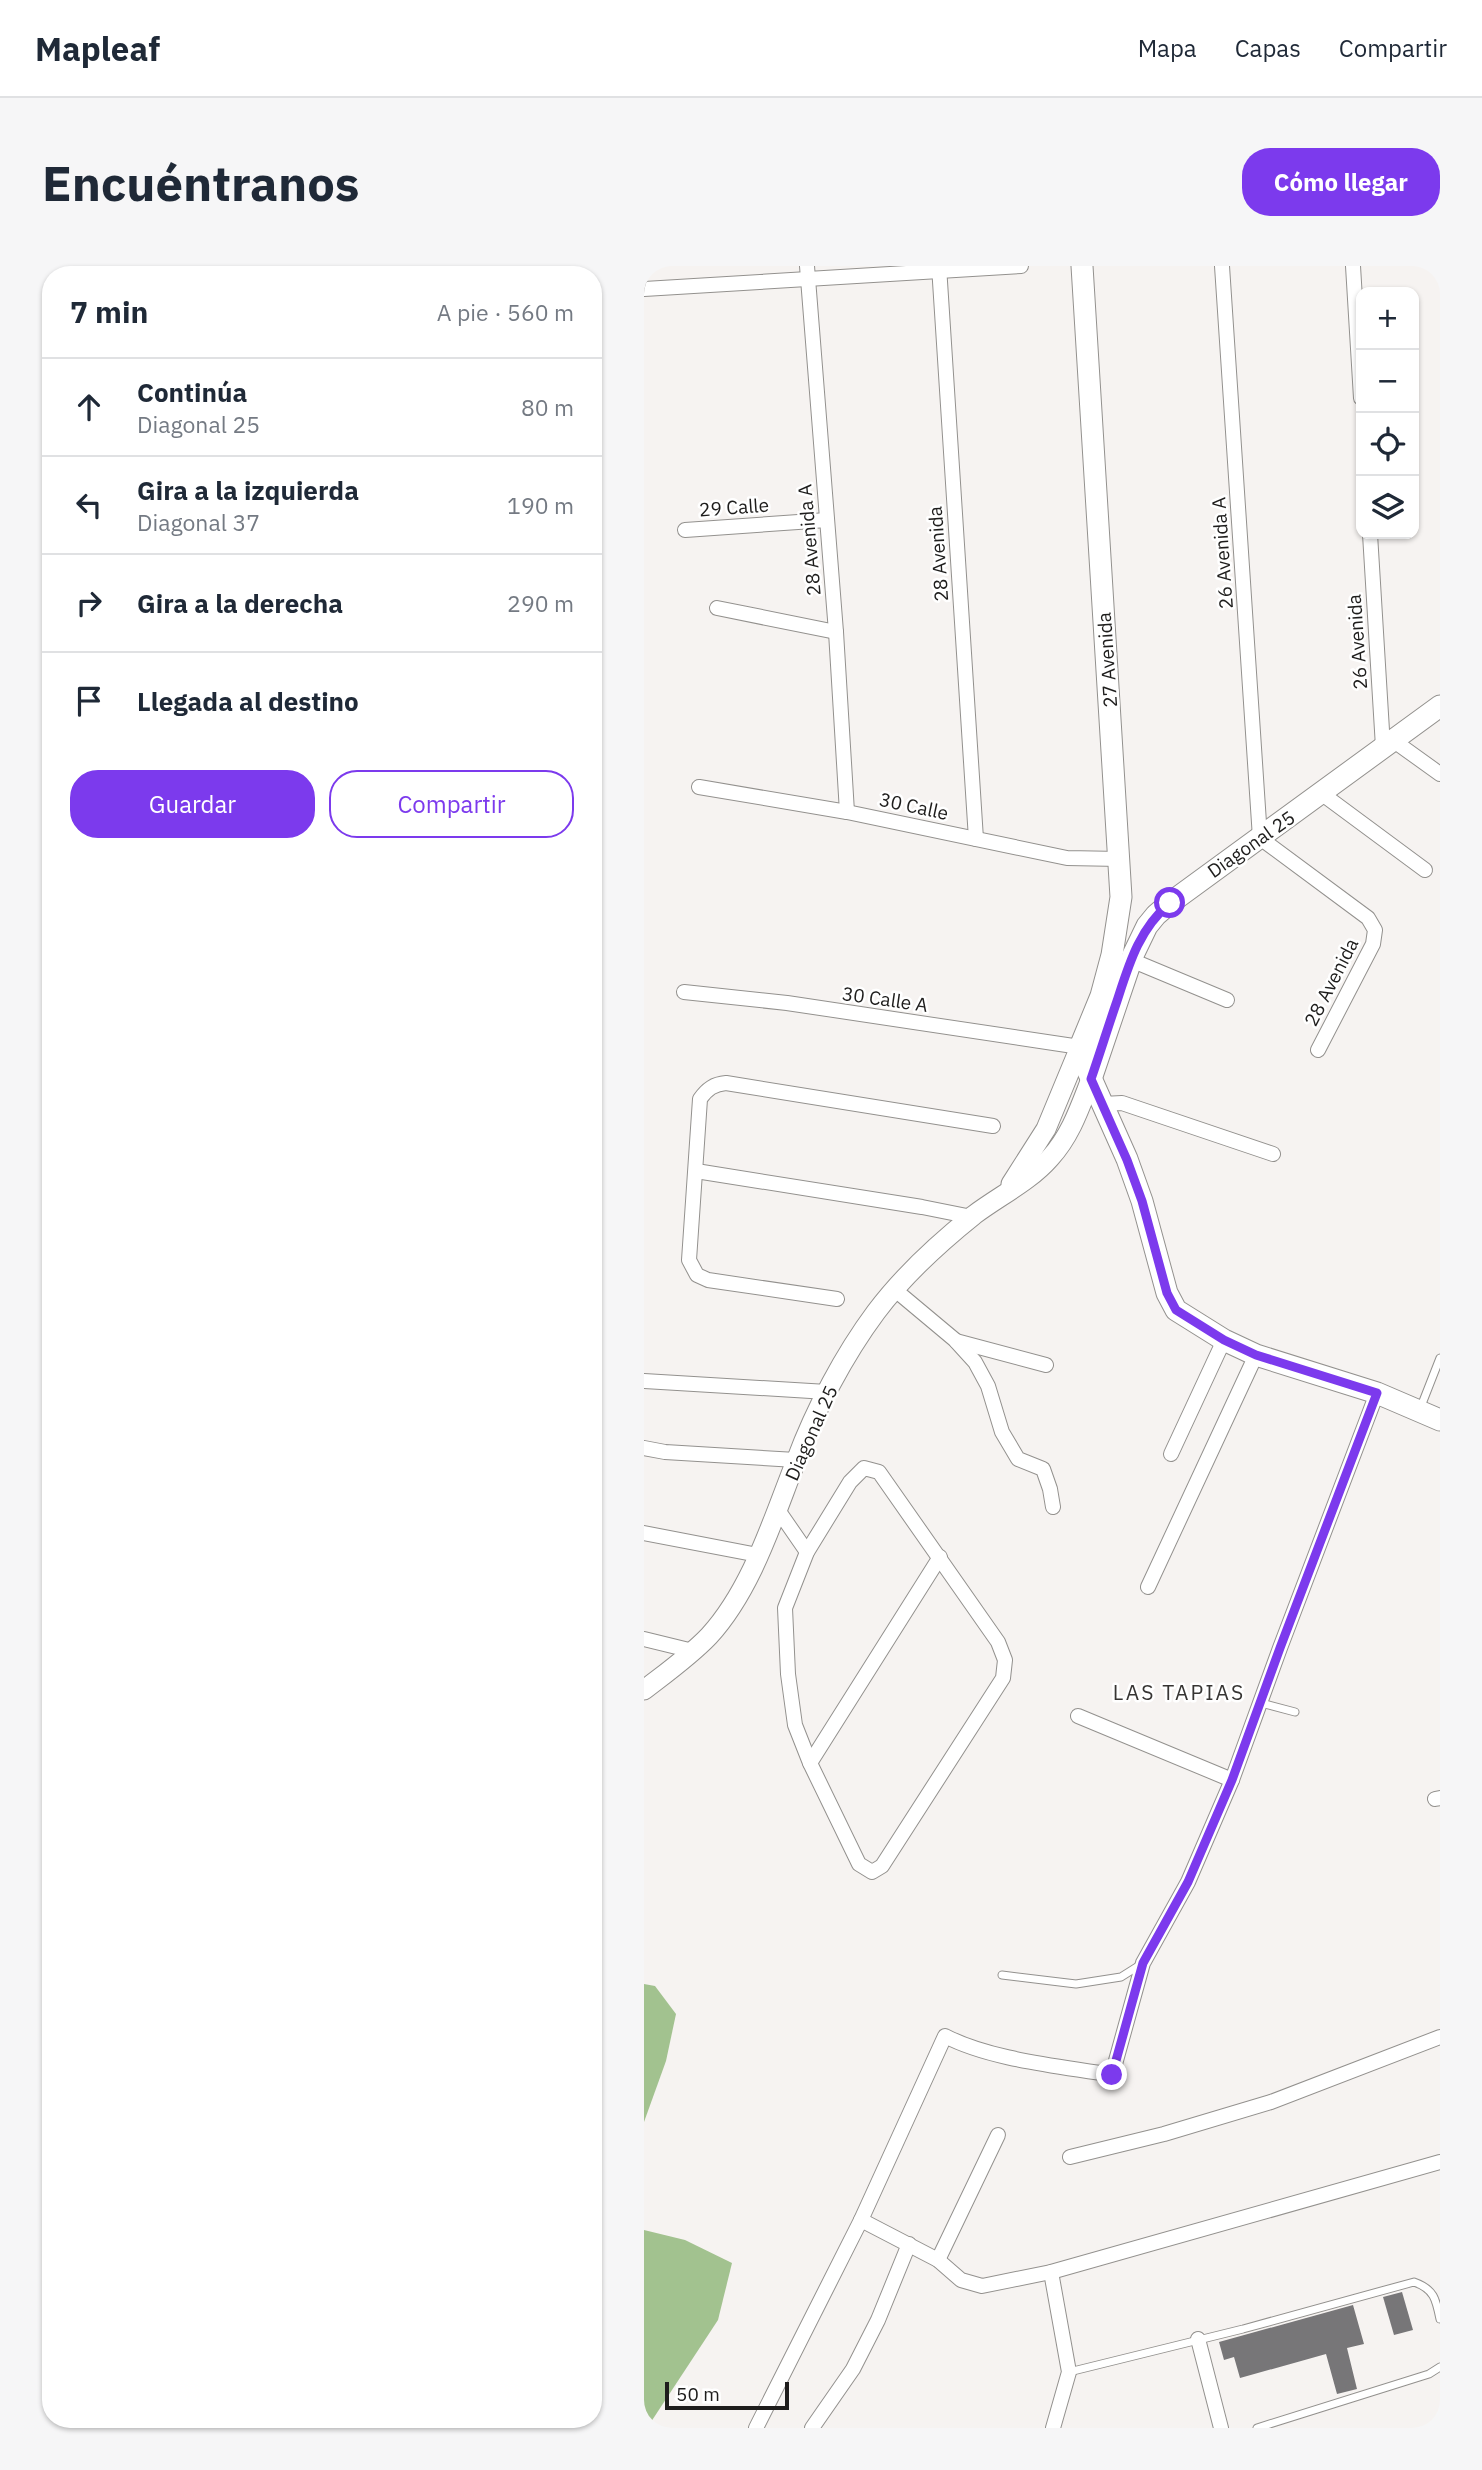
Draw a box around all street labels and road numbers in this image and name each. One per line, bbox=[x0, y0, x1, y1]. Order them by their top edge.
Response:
street label: 28 Avenida A bbox=[792, 483, 826, 597]
street label: 29 Calle bbox=[698, 493, 770, 521]
street label: 26 Avenida A bbox=[1206, 496, 1238, 610]
street label: 28 Avenida bbox=[923, 506, 953, 602]
street label: 26 Avenida bbox=[1342, 594, 1372, 690]
street label: 27 Avenida bbox=[1092, 612, 1122, 708]
street label: 30 Calle bbox=[877, 787, 951, 825]
street label: Diagonal 25 bbox=[1203, 805, 1299, 883]
street label: 28 Avenida bbox=[1299, 934, 1363, 1030]
street label: 30 Calle A bbox=[840, 981, 930, 1017]
street label: Diagonal 25 bbox=[779, 1382, 843, 1484]

